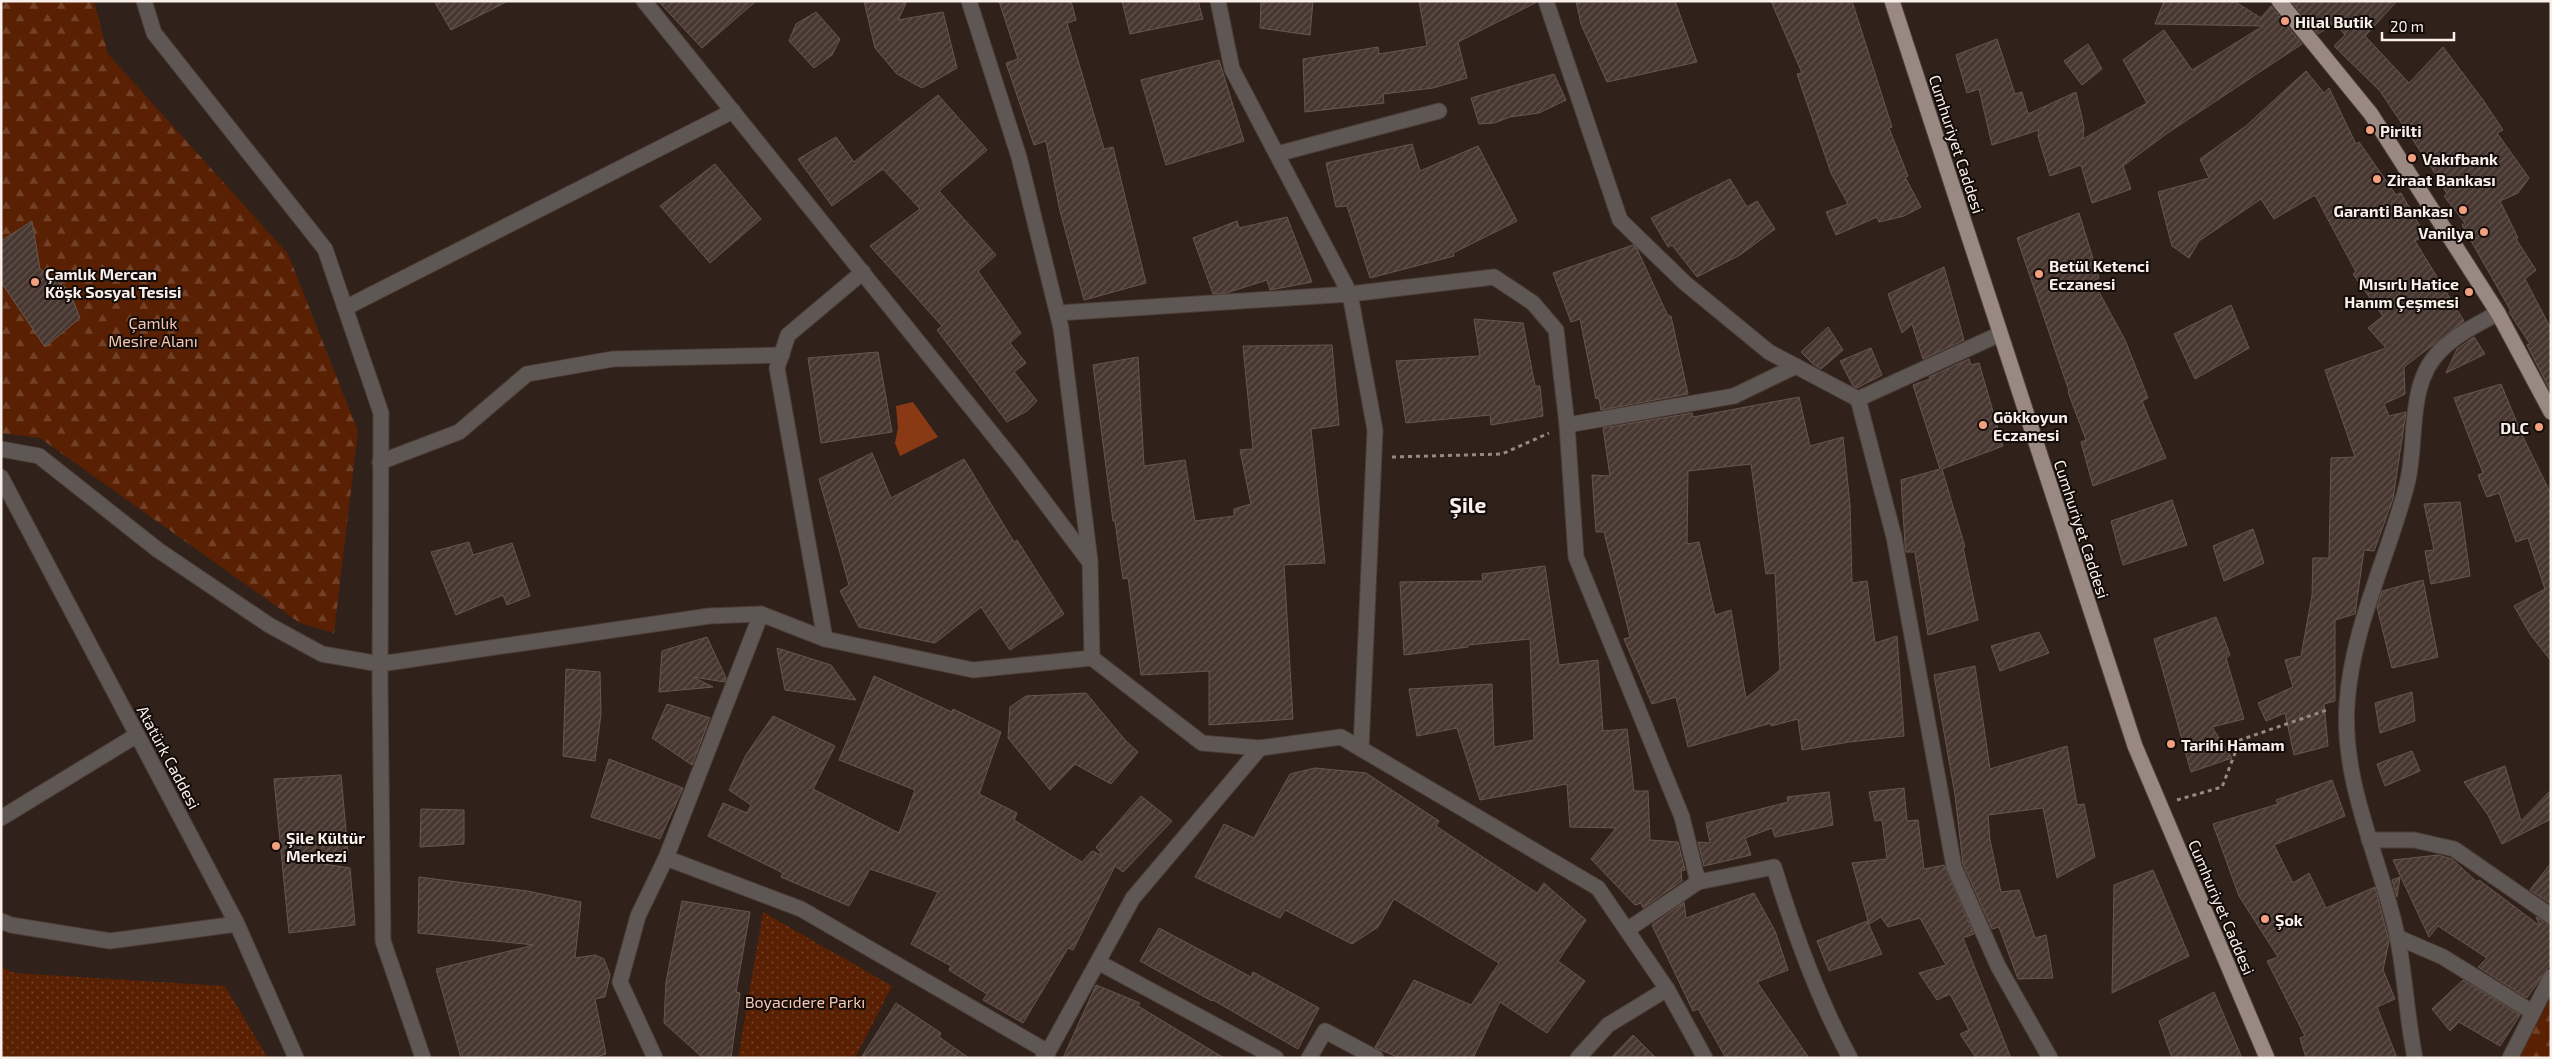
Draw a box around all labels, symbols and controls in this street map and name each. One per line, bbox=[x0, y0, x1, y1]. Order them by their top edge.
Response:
scale bar bbox=[2382, 10, 2454, 42]
place label: Hilal Butik bbox=[2295, 12, 2373, 31]
marker: Hilal Butik bbox=[2279, 15, 2291, 27]
text: 20 m bbox=[2390, 17, 2424, 35]
street label: Cumhuriyet Caddesi bbox=[1926, 72, 1988, 216]
place label: Pirilti bbox=[2380, 121, 2422, 140]
marker: Pirilti bbox=[2364, 124, 2376, 136]
place label: Vakıfbank bbox=[2422, 149, 2498, 168]
marker: Vakıfbank bbox=[2406, 152, 2418, 164]
place label: Ziraat Bankası bbox=[2387, 170, 2496, 189]
marker: Ziraat Bankası bbox=[2371, 173, 2383, 185]
place label: Garanti Bankası bbox=[2334, 201, 2453, 220]
marker: Garanti Bankası bbox=[2457, 204, 2469, 216]
place label: Vanilya bbox=[2418, 223, 2474, 243]
marker: Vanilya bbox=[2478, 226, 2490, 238]
place label: Betül Ketenci Eczanesi bbox=[2049, 256, 2149, 293]
place label: Çamlık Mercan Köşk Sosyal Tesisi bbox=[45, 264, 181, 303]
marker: Betül Ketenci Eczanesi bbox=[2033, 268, 2045, 280]
place label: Mısırlı Hatice Hanım Çeşmesi bbox=[2344, 274, 2459, 313]
marker: Çamlık Mercan Köşk Sosyal Tesisi bbox=[29, 276, 41, 288]
marker: Mısırlı Hatice Hanım Çeşmesi bbox=[2463, 286, 2475, 298]
park label: Çamlık Mesire Alanı bbox=[108, 313, 198, 350]
place label: Gökkoyun Eczanesi bbox=[1993, 407, 2068, 444]
place label: DLC bbox=[2500, 418, 2529, 437]
marker: Gökkoyun Eczanesi bbox=[1977, 419, 1989, 431]
marker: DLC bbox=[2533, 421, 2545, 433]
street label: Cumhuriyet Caddesi bbox=[2051, 457, 2113, 601]
district label: Şile bbox=[1450, 492, 1487, 519]
street label: Atatürk Caddesi bbox=[134, 702, 204, 812]
place label: Tarihi Hamam bbox=[2181, 735, 2285, 754]
marker: Tarihi Hamam bbox=[2165, 738, 2177, 750]
place label: Şile Kültür Merkezi bbox=[286, 828, 365, 865]
street label: Cumhuriyet Caddesi bbox=[2185, 837, 2259, 977]
marker: Şile Kültür Merkezi bbox=[270, 840, 282, 852]
place label: Şok bbox=[2275, 910, 2303, 931]
marker: Şok bbox=[2259, 913, 2271, 925]
park label: Boyacıdere Parkı bbox=[745, 992, 865, 1011]

